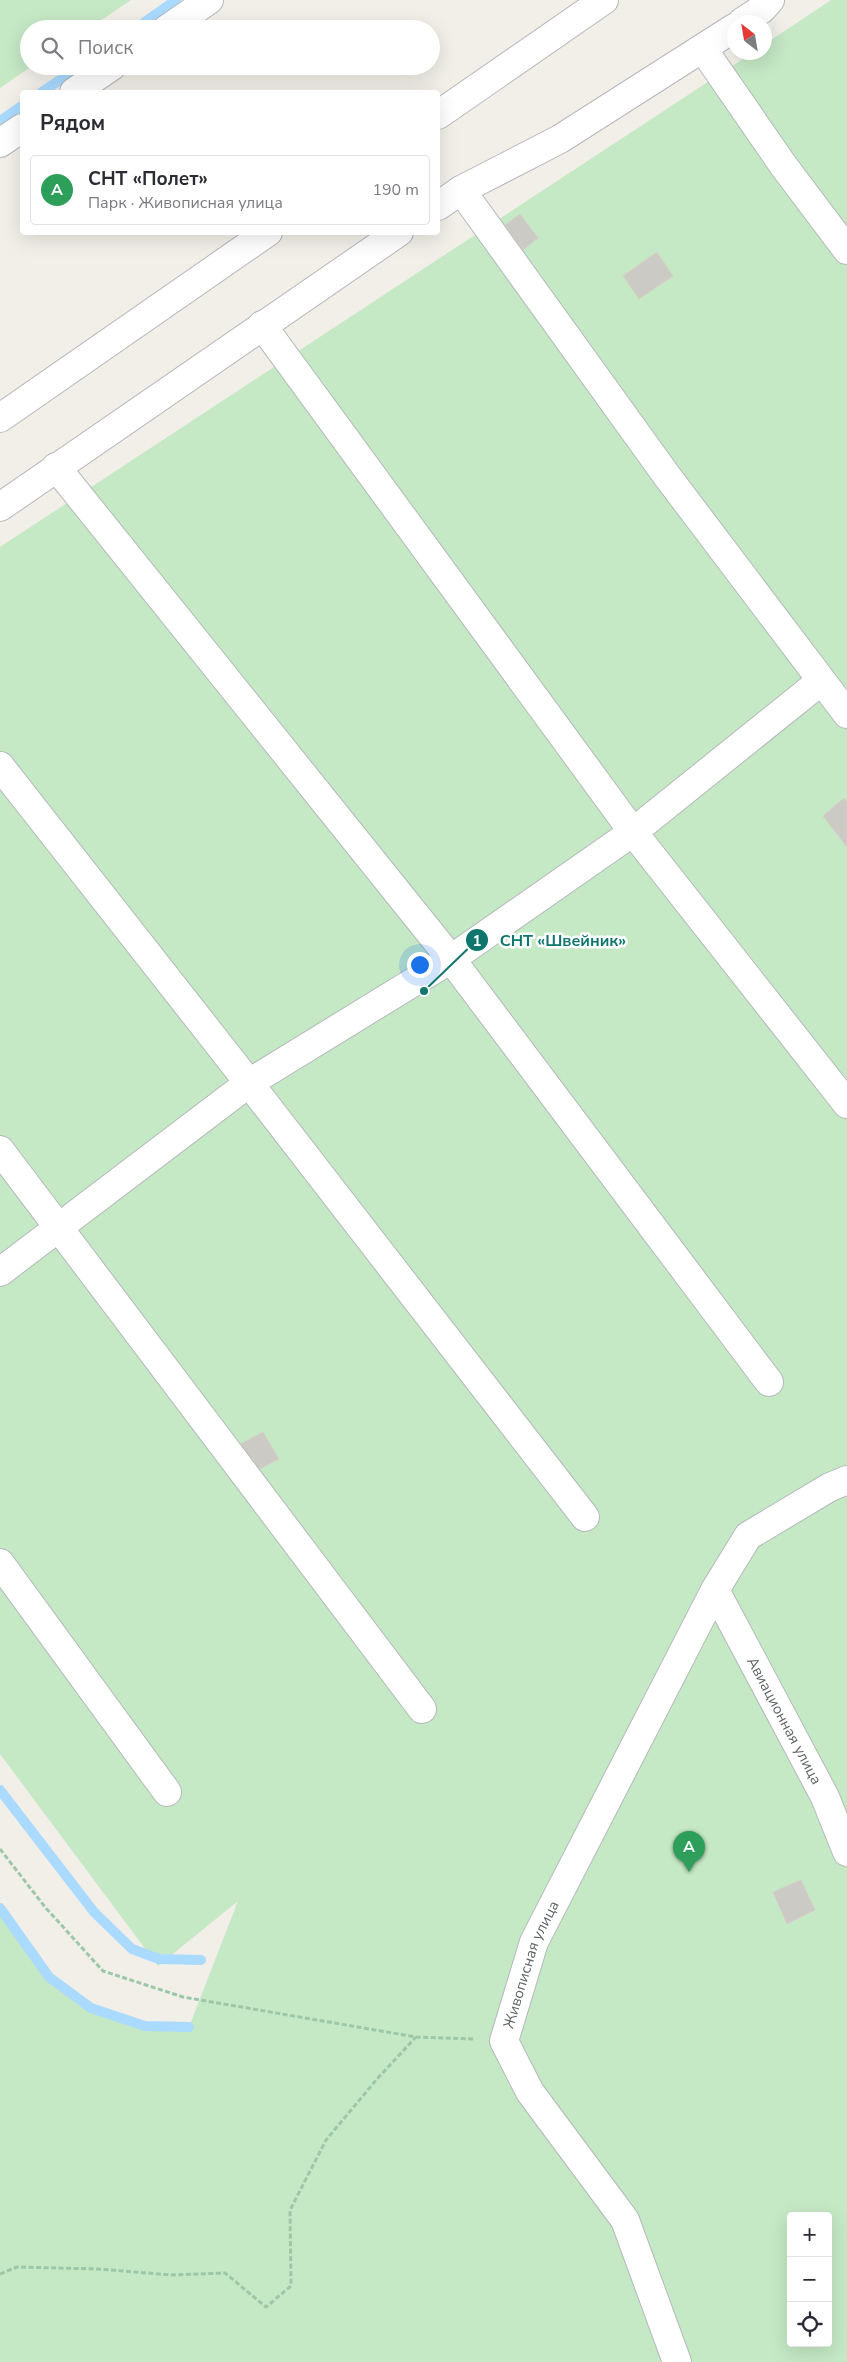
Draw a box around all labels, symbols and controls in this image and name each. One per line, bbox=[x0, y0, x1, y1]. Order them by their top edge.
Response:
north arrow bbox=[727, 15, 772, 60]
search box bbox=[20, 20, 440, 75]
icon: search bbox=[38, 34, 66, 62]
text: Поиск bbox=[78, 35, 133, 61]
text: Рядом bbox=[40, 109, 105, 137]
text: СНТ «Полет» bbox=[88, 166, 208, 192]
text: A bbox=[51, 179, 63, 201]
text: 190 m bbox=[372, 179, 419, 201]
text: Парк · Живописная улица bbox=[88, 192, 283, 214]
callout: СНТ «Швейник» bbox=[465, 925, 636, 956]
text: СНТ «Швейник» bbox=[500, 930, 626, 952]
text: 1 bbox=[472, 931, 482, 951]
your location bbox=[407, 952, 433, 978]
street label: Авиационная улица bbox=[742, 1653, 827, 1788]
pin: A bbox=[673, 1831, 705, 1872]
street label: Живописная улица bbox=[498, 1897, 564, 2031]
map controls bbox=[787, 2212, 832, 2347]
button: + bbox=[787, 2212, 832, 2257]
button: − bbox=[787, 2257, 832, 2302]
button: locate bbox=[787, 2302, 832, 2347]

